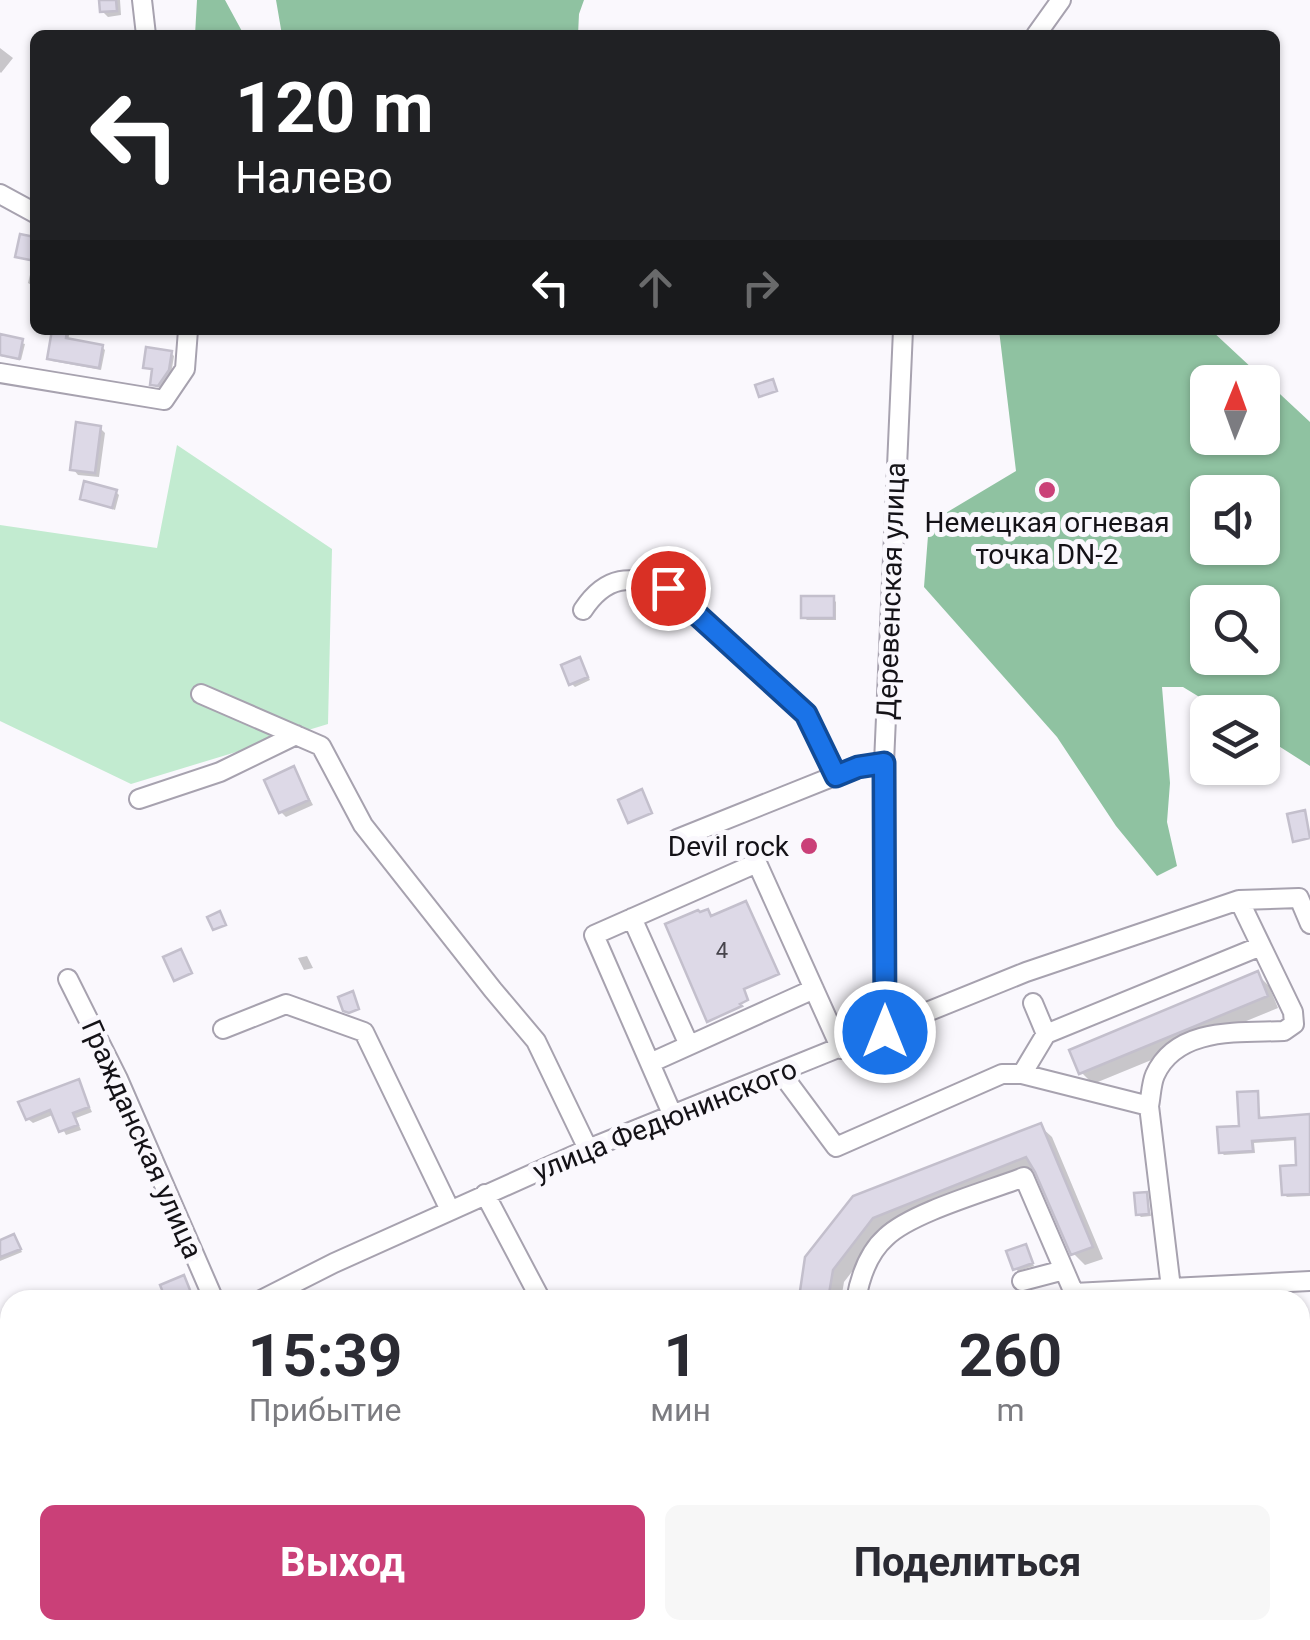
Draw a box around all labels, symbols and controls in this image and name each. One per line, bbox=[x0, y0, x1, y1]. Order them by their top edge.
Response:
text: 120 m bbox=[235, 67, 434, 149]
icon: left bbox=[70, 70, 200, 200]
text: Налево bbox=[235, 151, 393, 204]
icon: left bbox=[523, 260, 578, 315]
icon: ahead bbox=[628, 260, 683, 315]
icon: right bbox=[733, 260, 788, 315]
north arrow bbox=[1190, 365, 1280, 455]
map controls bbox=[1190, 365, 1280, 785]
street label: Деревенская улица bbox=[870, 462, 912, 720]
button: sound bbox=[1190, 475, 1280, 565]
marker: Немецкая огневая точка DN-2 bbox=[1036, 479, 1058, 501]
place label: Немецкая огневая точка DN-2 bbox=[924, 506, 1170, 571]
pin bbox=[626, 546, 711, 631]
icon: arrive bbox=[641, 561, 696, 616]
button: search bbox=[1190, 585, 1280, 675]
button: layers bbox=[1190, 695, 1280, 785]
place label: Devil rock bbox=[668, 830, 790, 863]
marker: Devil rock bbox=[798, 835, 820, 857]
house number: 4 bbox=[716, 938, 728, 963]
position arrow bbox=[833, 980, 937, 1084]
street label: Гражданская улица bbox=[75, 1015, 209, 1263]
street label: улица Федюнинского bbox=[528, 1052, 802, 1188]
text: 15:39 bbox=[248, 1320, 402, 1391]
text: 1 bbox=[663, 1320, 698, 1391]
text: 260 bbox=[959, 1320, 1062, 1391]
text: Прибытие bbox=[249, 1391, 401, 1429]
text: мин bbox=[650, 1391, 711, 1429]
text: m bbox=[996, 1391, 1025, 1429]
button: Выход bbox=[40, 1505, 645, 1620]
button: Поделиться bbox=[665, 1505, 1270, 1620]

